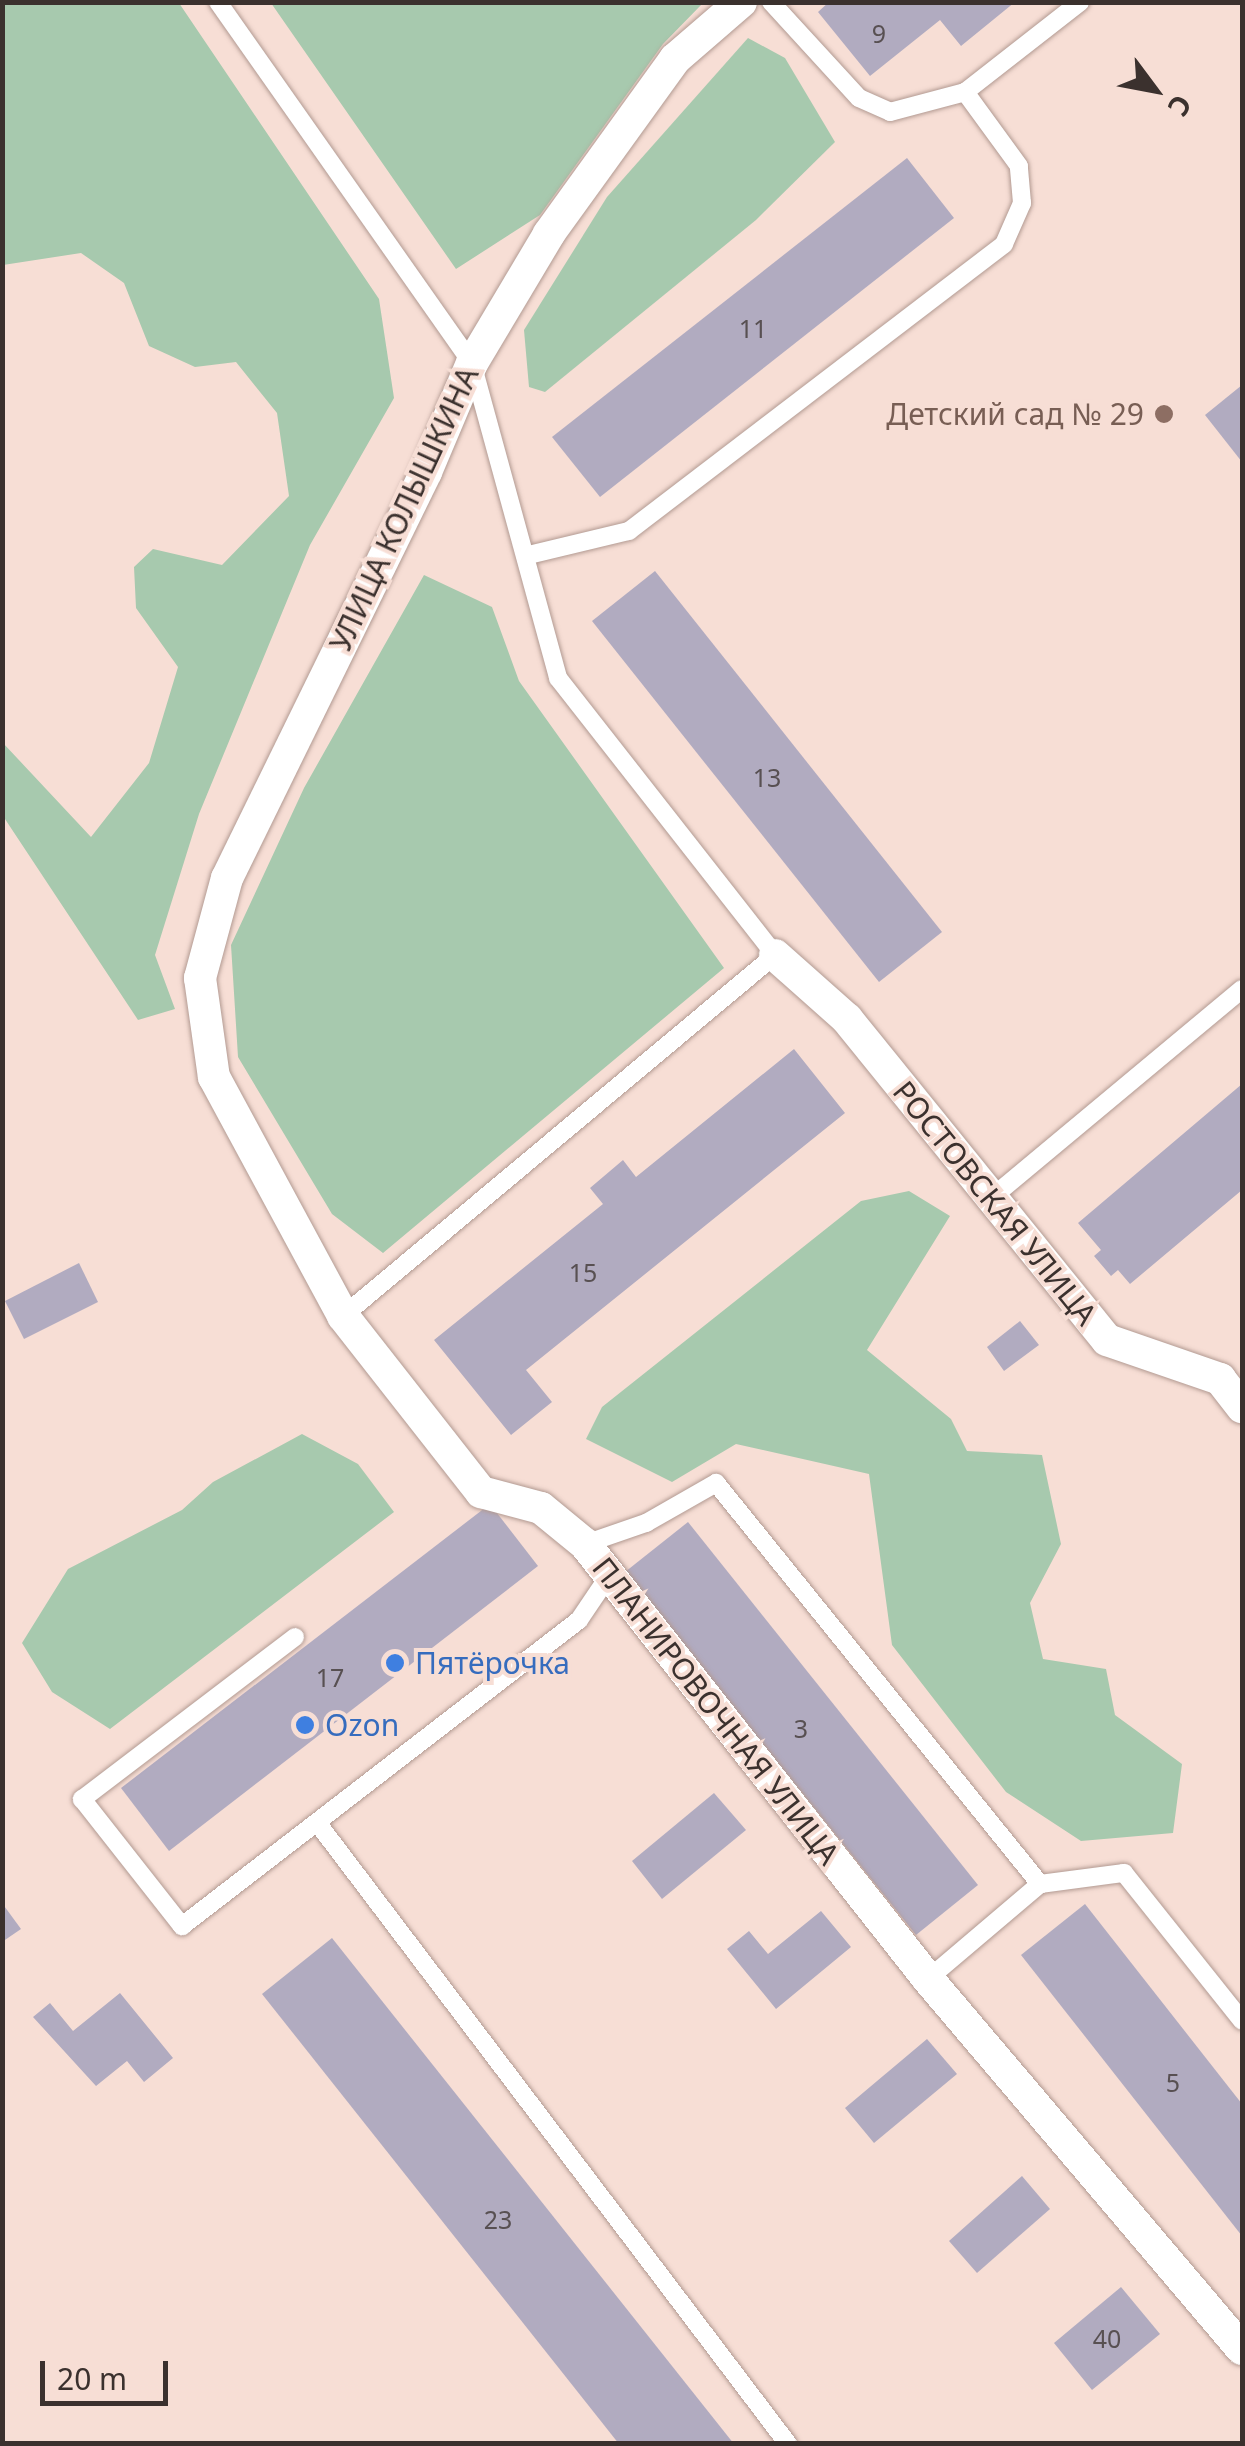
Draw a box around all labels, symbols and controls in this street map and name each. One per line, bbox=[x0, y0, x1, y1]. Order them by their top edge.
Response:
house number: 9 bbox=[872, 18, 886, 48]
north arrow bbox=[1105, 40, 1205, 140]
text: С bbox=[1160, 88, 1201, 124]
house number: 11 bbox=[739, 313, 767, 343]
street label: УЛИЦА КОЛЫШКИНА bbox=[322, 361, 486, 657]
place label: Детский сад № 29 bbox=[886, 396, 1144, 432]
marker: Детский сад № 29 bbox=[1153, 403, 1175, 425]
house number: 13 bbox=[753, 762, 781, 792]
street label: РОСТОВСКАЯ УЛИЦА bbox=[886, 1074, 1104, 1332]
house number: 15 bbox=[569, 1257, 597, 1287]
street label: ПЛАНИРОВОЧНАЯ УЛИЦА bbox=[585, 1550, 847, 1872]
place label: Пятёрочка bbox=[415, 1645, 570, 1681]
marker: Пятёрочка bbox=[384, 1652, 406, 1674]
house number: 17 bbox=[316, 1662, 344, 1692]
place label: Ozon bbox=[325, 1707, 399, 1743]
house number: 3 bbox=[794, 1713, 808, 1743]
marker: Ozon bbox=[294, 1714, 316, 1736]
house number: 5 bbox=[1166, 2067, 1180, 2097]
house number: 23 bbox=[484, 2204, 512, 2234]
house number: 40 bbox=[1093, 2323, 1121, 2353]
scale bar bbox=[45, 2341, 172, 2403]
text: 20 m bbox=[57, 2358, 127, 2399]

